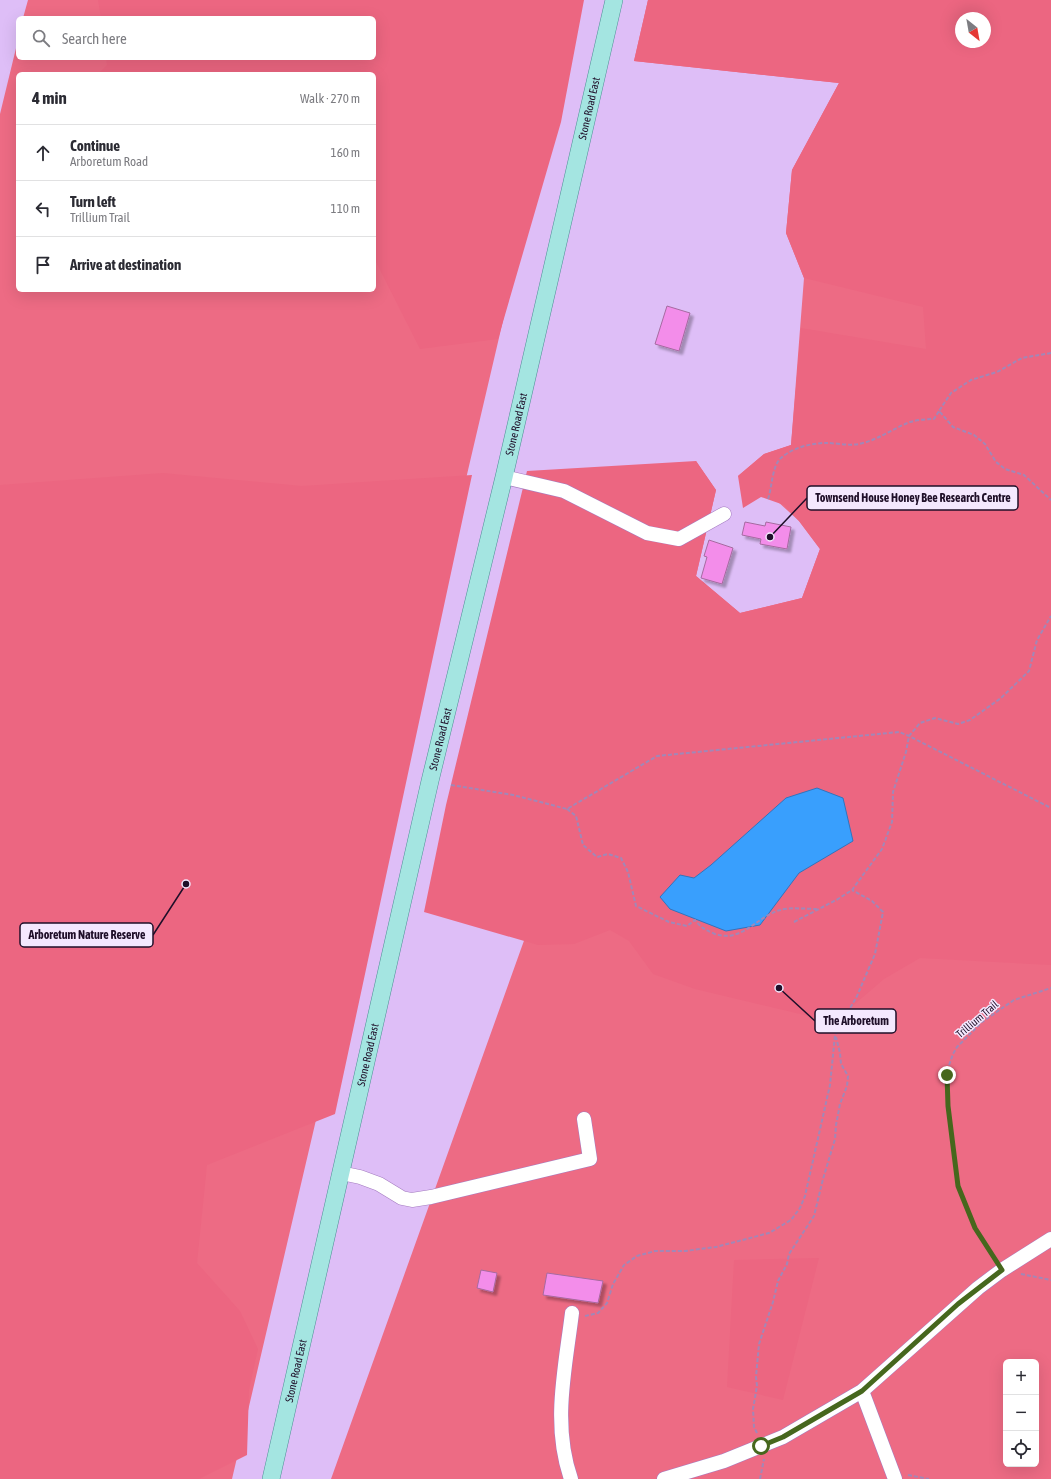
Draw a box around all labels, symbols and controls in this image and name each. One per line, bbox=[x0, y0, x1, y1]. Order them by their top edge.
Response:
north arrow bbox=[955, 12, 991, 48]
search box bbox=[16, 16, 376, 60]
icon: search bbox=[30, 27, 52, 49]
text: Search here bbox=[62, 30, 127, 47]
street label: Stone Road East bbox=[576, 76, 602, 141]
text: 4 min bbox=[32, 88, 67, 108]
text: Walk · 270 m bbox=[300, 91, 360, 106]
text: Continue bbox=[70, 137, 120, 154]
icon: ahead bbox=[32, 142, 54, 164]
text: 160 m bbox=[331, 145, 360, 160]
text: Arboretum Road bbox=[70, 154, 148, 169]
text: Turn left bbox=[70, 193, 116, 210]
icon: left bbox=[32, 198, 54, 220]
text: 110 m bbox=[331, 201, 360, 216]
text: Trillium Trail bbox=[70, 210, 130, 225]
icon: arrive bbox=[32, 254, 54, 276]
text: Arrive at destination bbox=[70, 256, 181, 273]
street label: Stone Road East bbox=[503, 392, 529, 457]
callout: Townsend House Honey Bee Research Centre bbox=[807, 486, 1018, 510]
text: Townsend House Honey Bee Research Centre bbox=[815, 491, 1011, 505]
street label: Stone Road East bbox=[427, 707, 454, 772]
callout: Arboretum Nature Reserve bbox=[20, 923, 153, 947]
text: Arboretum Nature Reserve bbox=[28, 928, 146, 942]
street label: Trillium Trail bbox=[954, 998, 1000, 1040]
callout: The Arboretum bbox=[815, 1009, 896, 1033]
text: The Arboretum bbox=[823, 1014, 889, 1028]
street label: Stone Road East bbox=[355, 1022, 381, 1087]
route end bbox=[938, 1066, 956, 1084]
street label: Stone Road East bbox=[283, 1338, 309, 1403]
map controls bbox=[1003, 1359, 1039, 1467]
button: + bbox=[1003, 1359, 1039, 1395]
button: − bbox=[1003, 1395, 1039, 1431]
button: locate bbox=[1003, 1431, 1039, 1467]
route start bbox=[752, 1437, 770, 1455]

